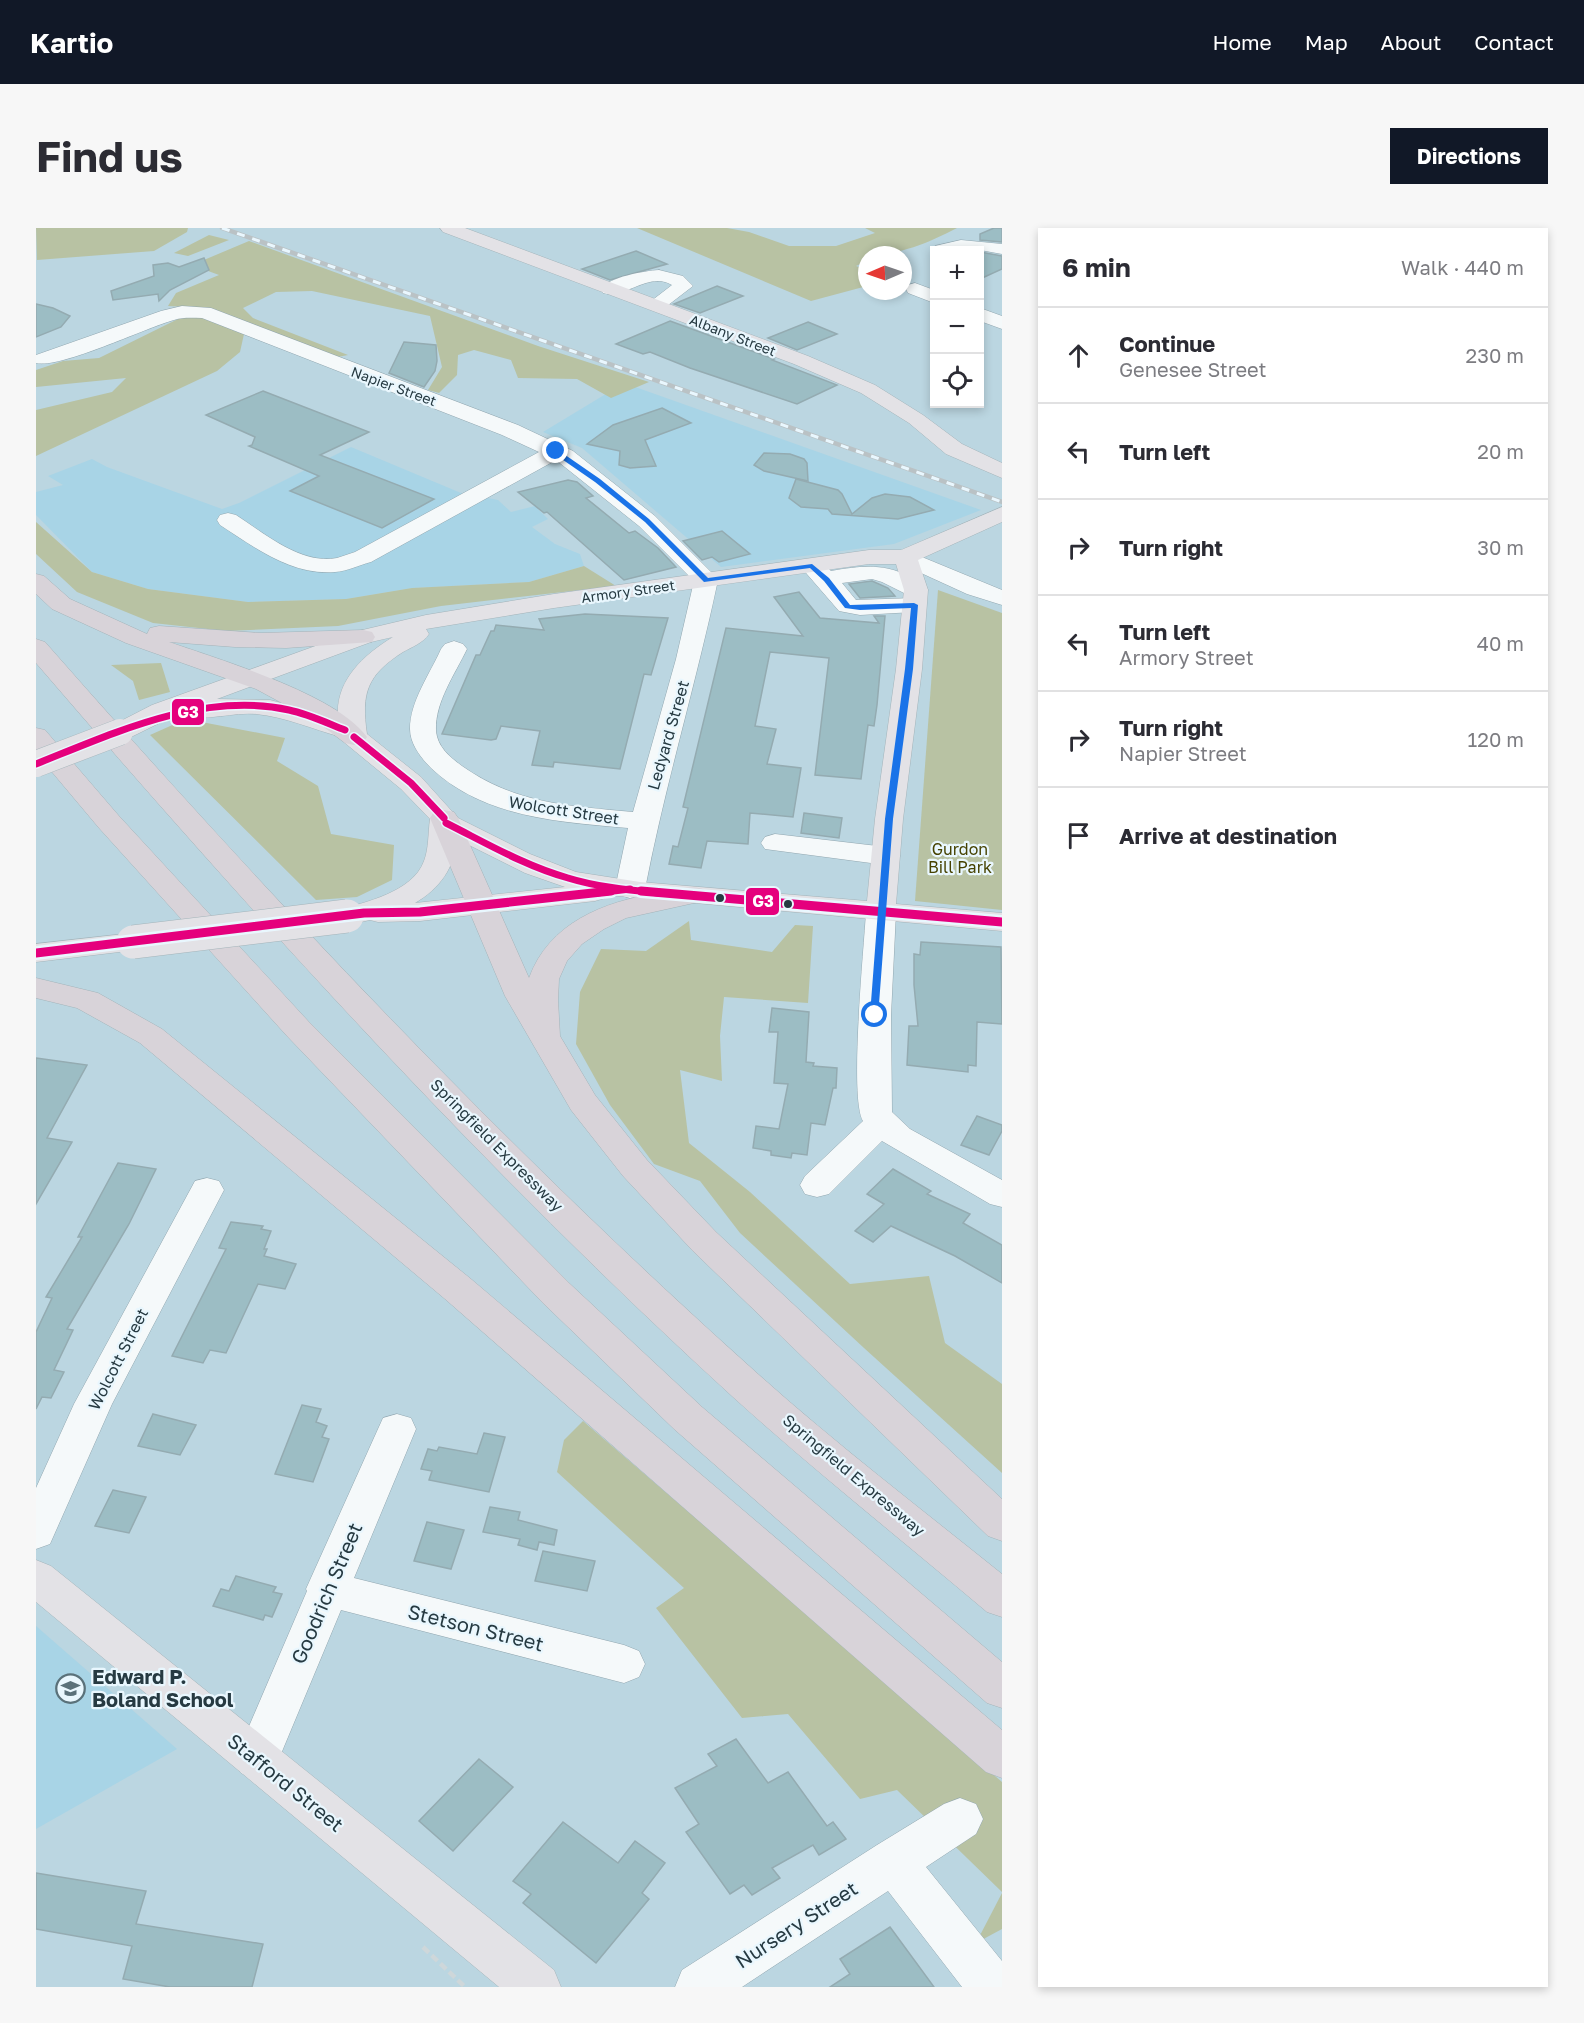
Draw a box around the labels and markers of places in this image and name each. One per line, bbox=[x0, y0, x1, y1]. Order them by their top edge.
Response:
unlabelled marker bbox=[714, 892, 726, 904]
unlabelled marker bbox=[782, 898, 794, 910]
place label: Edward P. Boland School bbox=[92, 1664, 234, 1711]
school or university icon: Edward P. Boland School bbox=[55, 1672, 87, 1704]

